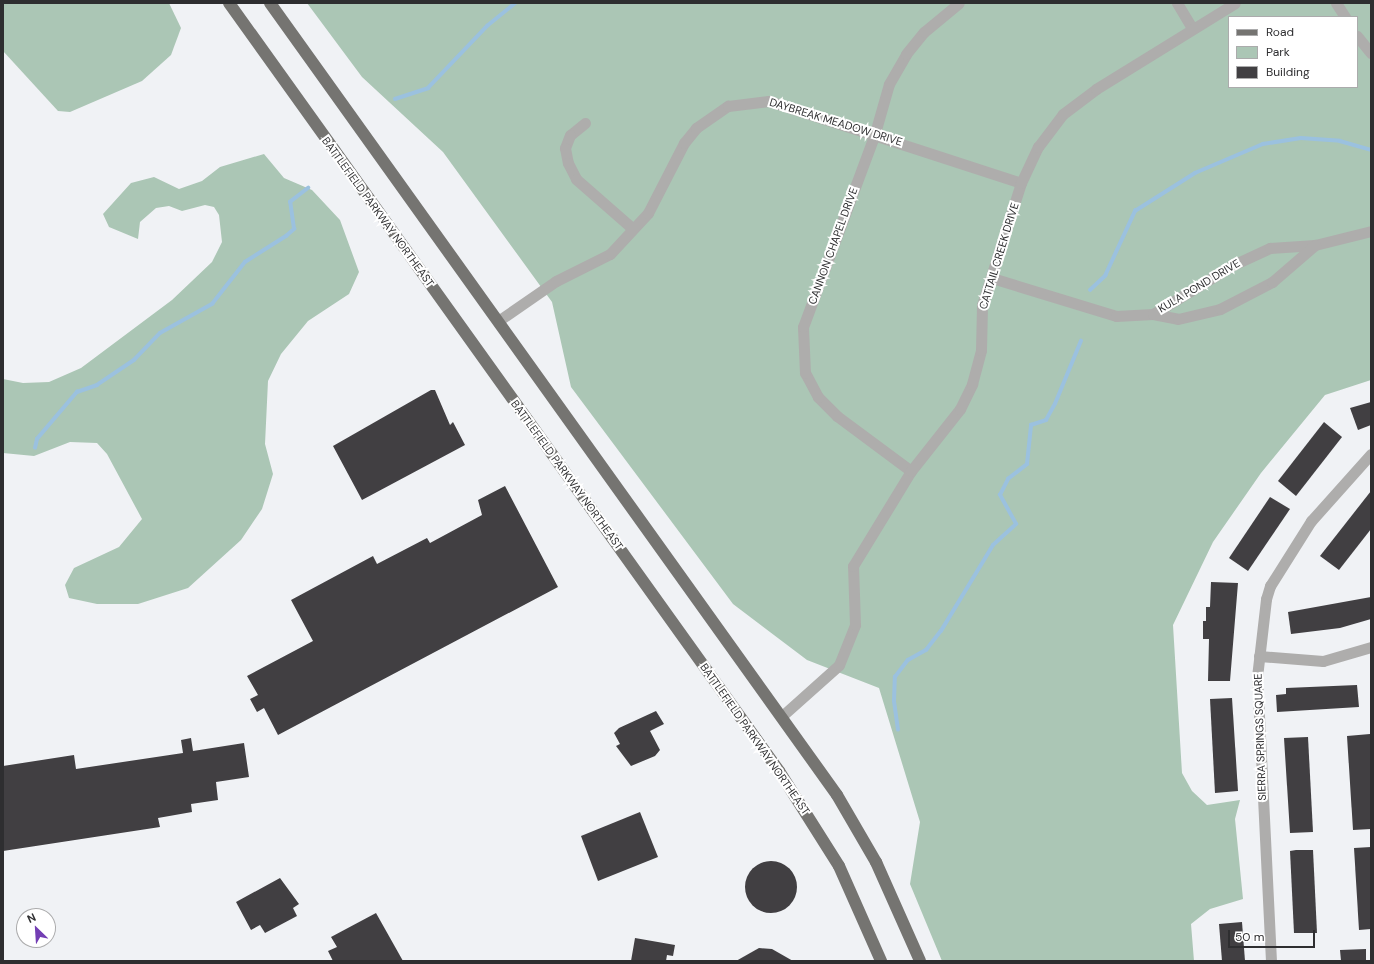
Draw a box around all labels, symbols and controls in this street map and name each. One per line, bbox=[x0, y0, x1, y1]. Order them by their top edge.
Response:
legend bbox=[1228, 16, 1358, 88]
text: Road bbox=[1266, 24, 1294, 40]
text: Park bbox=[1266, 44, 1290, 60]
text: Building bbox=[1266, 64, 1310, 80]
street label: DAYBREAK MEADOW DRIVE bbox=[768, 95, 904, 149]
street label: BATTLEFIELD PARKWAY NORTHEAST bbox=[319, 135, 437, 289]
street label: CANNON CHAPEL DRIVE bbox=[806, 186, 860, 306]
street label: CATTAIL CREEK DRIVE bbox=[977, 201, 1021, 311]
street label: KULA POND DRIVE bbox=[1156, 256, 1242, 316]
street label: BATTLEFIELD PARKWAY NORTHEAST bbox=[508, 398, 626, 552]
street label: BATTLEFIELD PARKWAY NORTHEAST bbox=[697, 661, 813, 817]
street label: SIERRA SPRINGS SQUARE bbox=[1251, 673, 1269, 801]
north arrow bbox=[16, 908, 56, 948]
text: N bbox=[25, 910, 38, 926]
scale bar bbox=[1230, 922, 1317, 948]
text: 50 m bbox=[1235, 929, 1264, 945]

